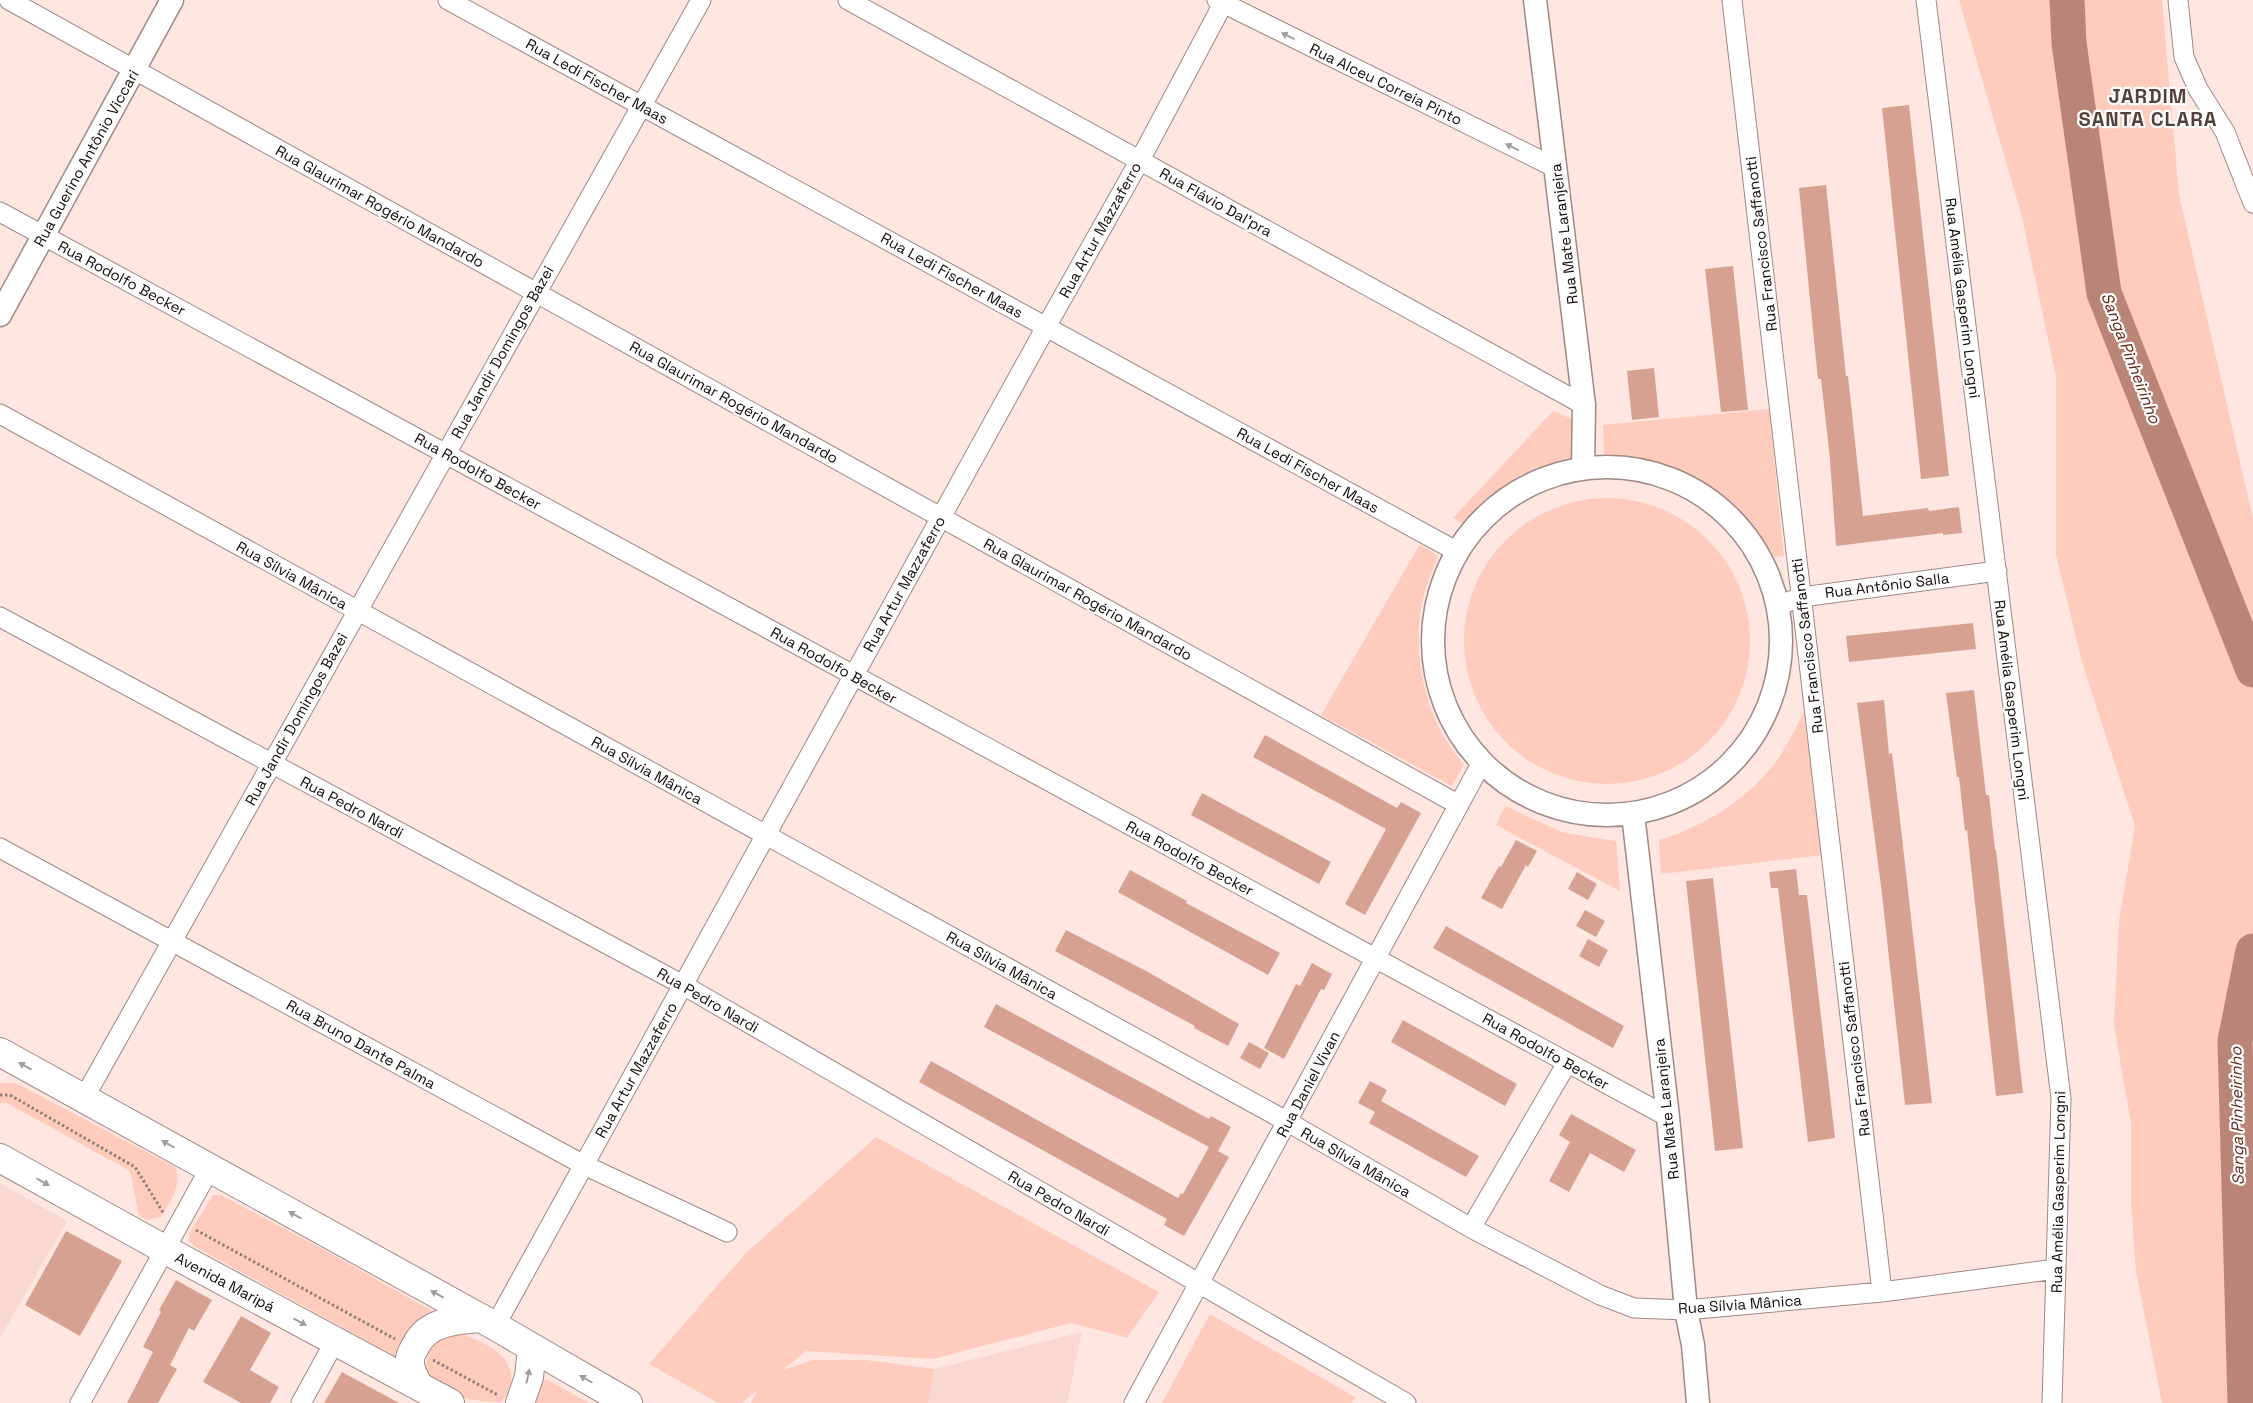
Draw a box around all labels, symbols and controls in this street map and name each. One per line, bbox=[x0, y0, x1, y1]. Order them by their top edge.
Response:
one-way arrow bbox=[1281, 31, 1295, 39]
street label: Rua Ledi Fischer Maas bbox=[523, 34, 671, 128]
street label: Rua Alceu Correia Pinto bbox=[1307, 39, 1465, 129]
street label: Rua Guerino Antônio Viccari bbox=[29, 66, 143, 250]
district label: JARDIM SANTA CLARA bbox=[2079, 83, 2217, 132]
street label: Rua Glaurimar Rogério Mandardo bbox=[272, 141, 488, 271]
one-way arrow bbox=[1505, 142, 1519, 150]
street label: Rua Francisco Saffanotti bbox=[1741, 155, 1781, 333]
street label: Rua Artur Mazzaferro bbox=[1055, 159, 1145, 301]
street label: Rua Mate Laranjeira bbox=[1546, 162, 1582, 306]
street label: Rua Flávio Dal'pra bbox=[1156, 163, 1276, 241]
street label: Rua Amélia Gasperim Longni bbox=[1941, 197, 1985, 399]
street label: Rua Ledi Fischer Maas bbox=[878, 228, 1026, 322]
street label: Rua Rodolfo Becker bbox=[55, 236, 189, 320]
street label: Rua Jandir Domingos Bazei bbox=[447, 262, 557, 442]
water label: Sanga Pinheirinho bbox=[2096, 290, 2166, 427]
street label: Rua Glaurimar Rogério Mandardo bbox=[626, 337, 842, 467]
street label: Rua Ledi Fischer Maas bbox=[1234, 423, 1382, 517]
street label: Rua Rodolfo Becker bbox=[411, 428, 545, 514]
street label: Rua Artur Mazzaferro bbox=[859, 513, 949, 655]
street label: Rua Glaurimar Rogério Mandardo bbox=[980, 534, 1196, 664]
street label: Rua Sílvia Mânica bbox=[233, 537, 351, 614]
street label: Rua Francisco Saffanotti bbox=[1787, 557, 1827, 735]
street label: Rua Antônio Salla bbox=[1824, 568, 1951, 602]
street label: Rua Amélia Gasperim Longni bbox=[1990, 599, 2034, 801]
street label: Rua Rodolfo Becker bbox=[767, 622, 901, 708]
street label: Rua Jandir Domingos Bazei bbox=[241, 629, 351, 809]
street label: Rua Sílvia Mânica bbox=[588, 732, 706, 809]
street label: Rua Pedro Nardi bbox=[297, 772, 407, 842]
street label: Rua Rodolfo Becker bbox=[1123, 816, 1257, 900]
street label: Rua Sílvia Mânica bbox=[943, 927, 1061, 1004]
street label: Rua Francisco Saffanotti bbox=[1834, 960, 1874, 1138]
street label: Rua Pedro Nardi bbox=[654, 963, 762, 1037]
street label: Rua Bruno Dante Palma bbox=[283, 995, 439, 1093]
street label: Rua Artur Mazzaferro bbox=[591, 999, 681, 1141]
street label: Rua Rodolfo Becker bbox=[1479, 1008, 1613, 1094]
street label: Rua Daniel Vivan bbox=[1272, 1028, 1344, 1140]
street label: Rua Mate Laranjeira bbox=[1649, 1037, 1683, 1181]
water label: Sanga Pinheirinho bbox=[2225, 1046, 2249, 1185]
one-way arrow bbox=[19, 1061, 32, 1070]
street label: Rua Amélia Gasperim Longni bbox=[2047, 1091, 2069, 1293]
street label: Rua Sílvia Mânica bbox=[1298, 1123, 1415, 1201]
one-way arrow bbox=[160, 1140, 175, 1148]
street label: Rua Pedro Nardi bbox=[1005, 1166, 1113, 1240]
one-way arrow bbox=[36, 1177, 49, 1186]
one-way arrow bbox=[288, 1211, 301, 1220]
street label: Avenida Maripá bbox=[172, 1248, 278, 1316]
one-way arrow bbox=[430, 1290, 444, 1299]
street label: Rua Sílvia Mânica bbox=[1678, 1290, 1803, 1318]
one-way arrow bbox=[293, 1317, 306, 1326]
one-way arrow bbox=[524, 1368, 532, 1383]
one-way arrow bbox=[579, 1374, 592, 1383]

